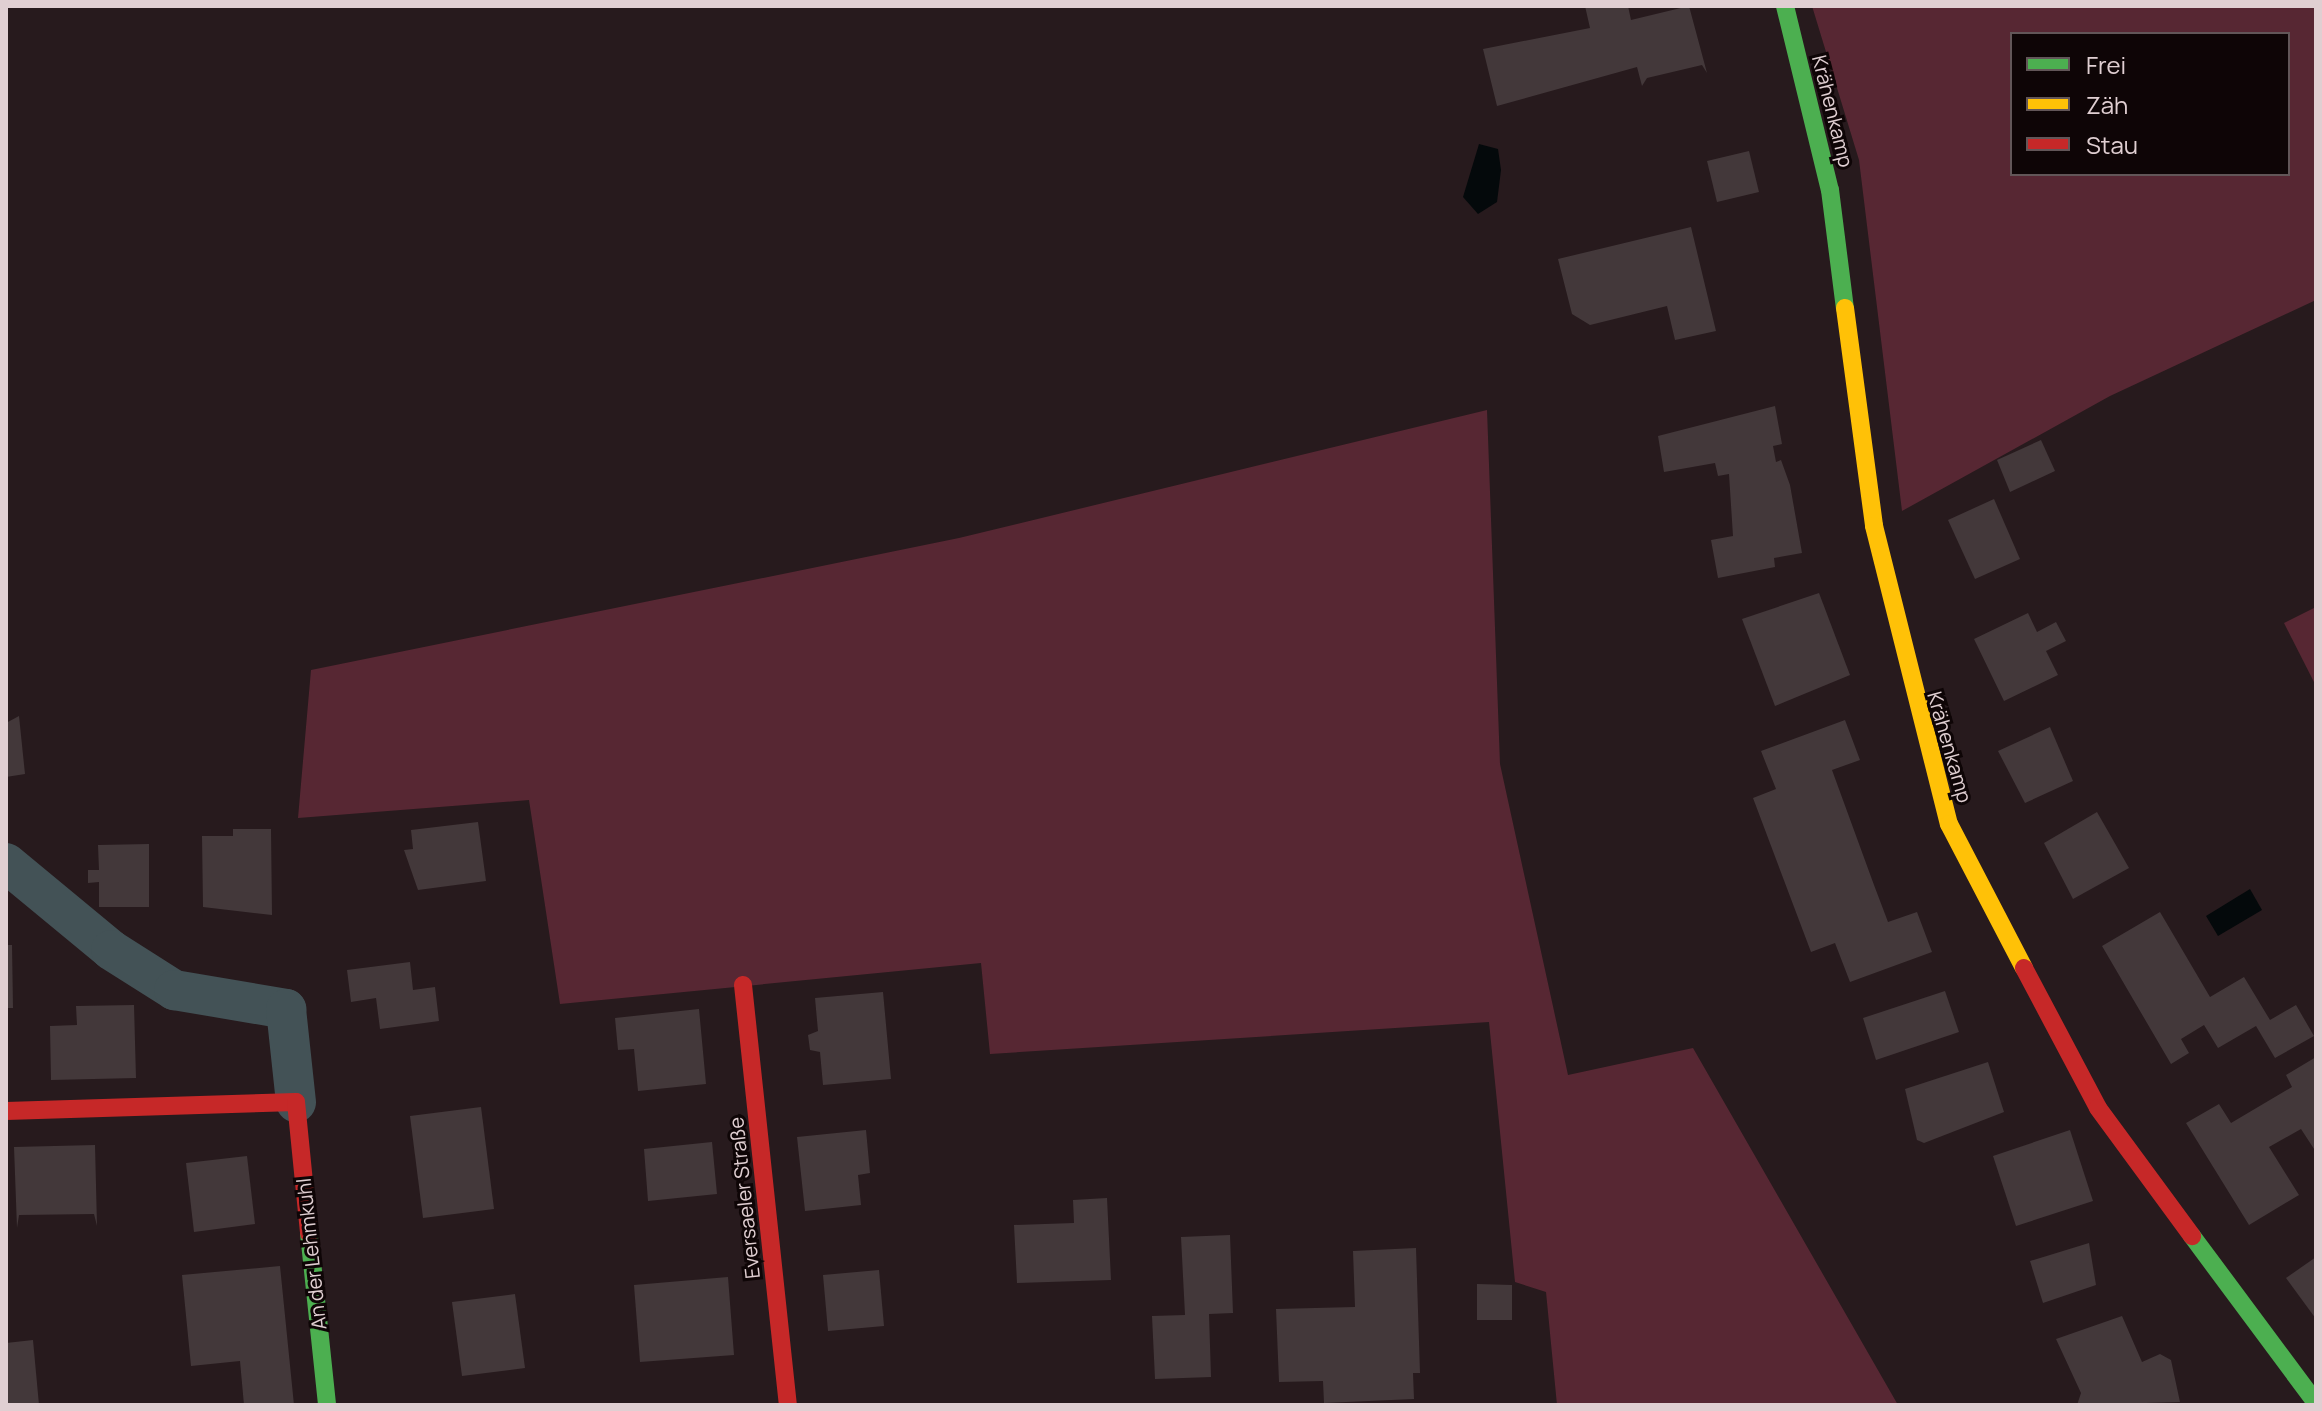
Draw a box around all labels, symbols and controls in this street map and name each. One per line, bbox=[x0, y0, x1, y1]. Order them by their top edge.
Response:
legend bbox=[2010, 32, 2290, 176]
text: Frei bbox=[2086, 48, 2126, 81]
street label: Krähenkamp bbox=[1807, 52, 1859, 170]
text: Zäh bbox=[2086, 88, 2128, 121]
text: Stau bbox=[2086, 128, 2138, 161]
street label: Krähenkamp bbox=[1923, 689, 1977, 805]
street label: Eversaeler Straße bbox=[724, 1116, 764, 1280]
street label: An der Lehmkuhl bbox=[291, 1177, 331, 1331]

